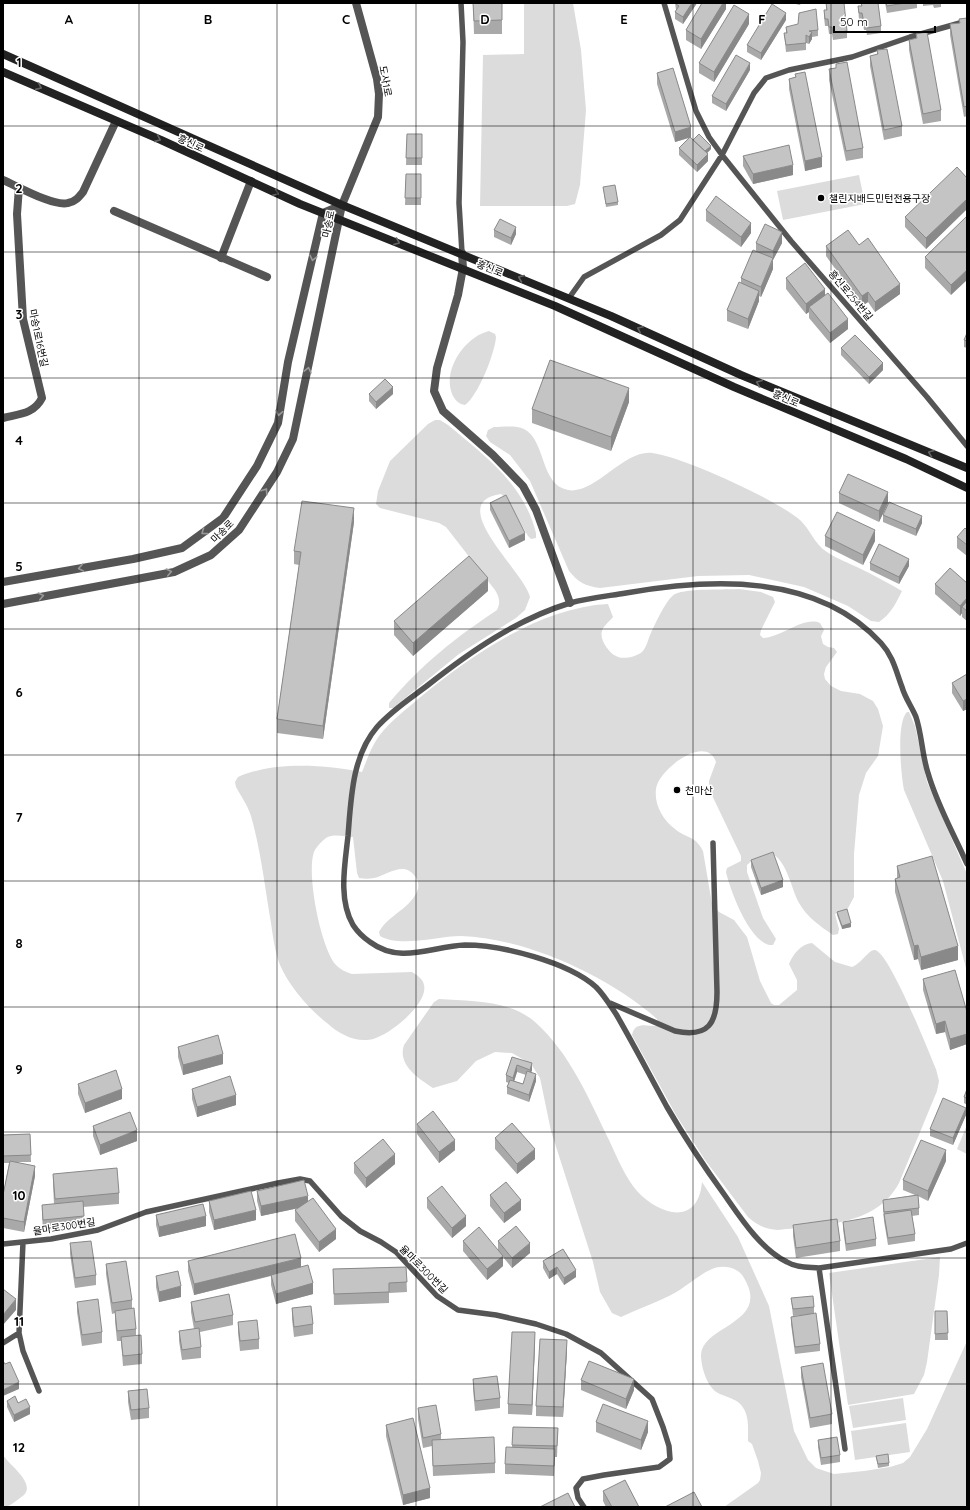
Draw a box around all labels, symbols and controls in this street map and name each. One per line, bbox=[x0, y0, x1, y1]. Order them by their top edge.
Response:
scale bar bbox=[834, 8, 935, 34]
text: A bbox=[65, 11, 74, 27]
text: B bbox=[204, 11, 212, 27]
text: C bbox=[342, 11, 350, 27]
text: D bbox=[480, 11, 490, 27]
text: E bbox=[620, 11, 628, 27]
text: F bbox=[758, 11, 766, 27]
text: 50 m bbox=[840, 14, 868, 29]
text: 1 bbox=[16, 54, 22, 70]
street label: 도사1로 bbox=[376, 65, 395, 98]
one-way arrow bbox=[34, 82, 42, 90]
street label: 흥신로 bbox=[176, 132, 206, 155]
one-way arrow bbox=[154, 134, 161, 142]
text: 2 bbox=[15, 180, 23, 196]
one-way arrow bbox=[272, 188, 280, 196]
place label: 챌린지배드민턴전용구장 bbox=[829, 192, 930, 205]
marker: 챌린지배드민턴전용구장 bbox=[816, 193, 826, 203]
street label: 마송로 bbox=[319, 209, 338, 239]
one-way arrow bbox=[393, 238, 400, 246]
one-way arrow bbox=[309, 255, 317, 261]
street label: 흥신로 bbox=[475, 257, 505, 280]
street label: 흥신로254번길 bbox=[826, 267, 876, 323]
one-way arrow bbox=[517, 275, 525, 283]
text: 3 bbox=[16, 306, 23, 322]
street label: 마송1로16번길 bbox=[26, 308, 51, 368]
one-way arrow bbox=[637, 326, 645, 334]
one-way arrow bbox=[303, 366, 311, 373]
one-way arrow bbox=[755, 379, 762, 387]
street label: 흥신로 bbox=[771, 387, 801, 410]
one-way arrow bbox=[276, 409, 284, 416]
text: 4 bbox=[15, 432, 23, 448]
one-way arrow bbox=[927, 450, 934, 458]
one-way arrow bbox=[260, 488, 267, 495]
street label: 마송로 bbox=[208, 517, 237, 546]
one-way arrow bbox=[201, 527, 208, 535]
text: 5 bbox=[15, 558, 23, 574]
one-way arrow bbox=[78, 563, 84, 572]
one-way arrow bbox=[166, 569, 172, 577]
one-way arrow bbox=[38, 592, 44, 600]
text: 6 bbox=[15, 684, 23, 700]
place label: 천마산 bbox=[685, 784, 713, 797]
marker: 천마산 bbox=[672, 785, 682, 795]
text: 7 bbox=[15, 809, 23, 825]
text: 8 bbox=[15, 935, 23, 951]
text: 9 bbox=[15, 1061, 23, 1077]
text: 10 bbox=[12, 1187, 26, 1203]
street label: 율마로300번길 bbox=[32, 1215, 96, 1238]
street label: 율마로300번길 bbox=[397, 1242, 451, 1296]
text: 11 bbox=[14, 1313, 24, 1329]
text: 12 bbox=[13, 1439, 25, 1455]

